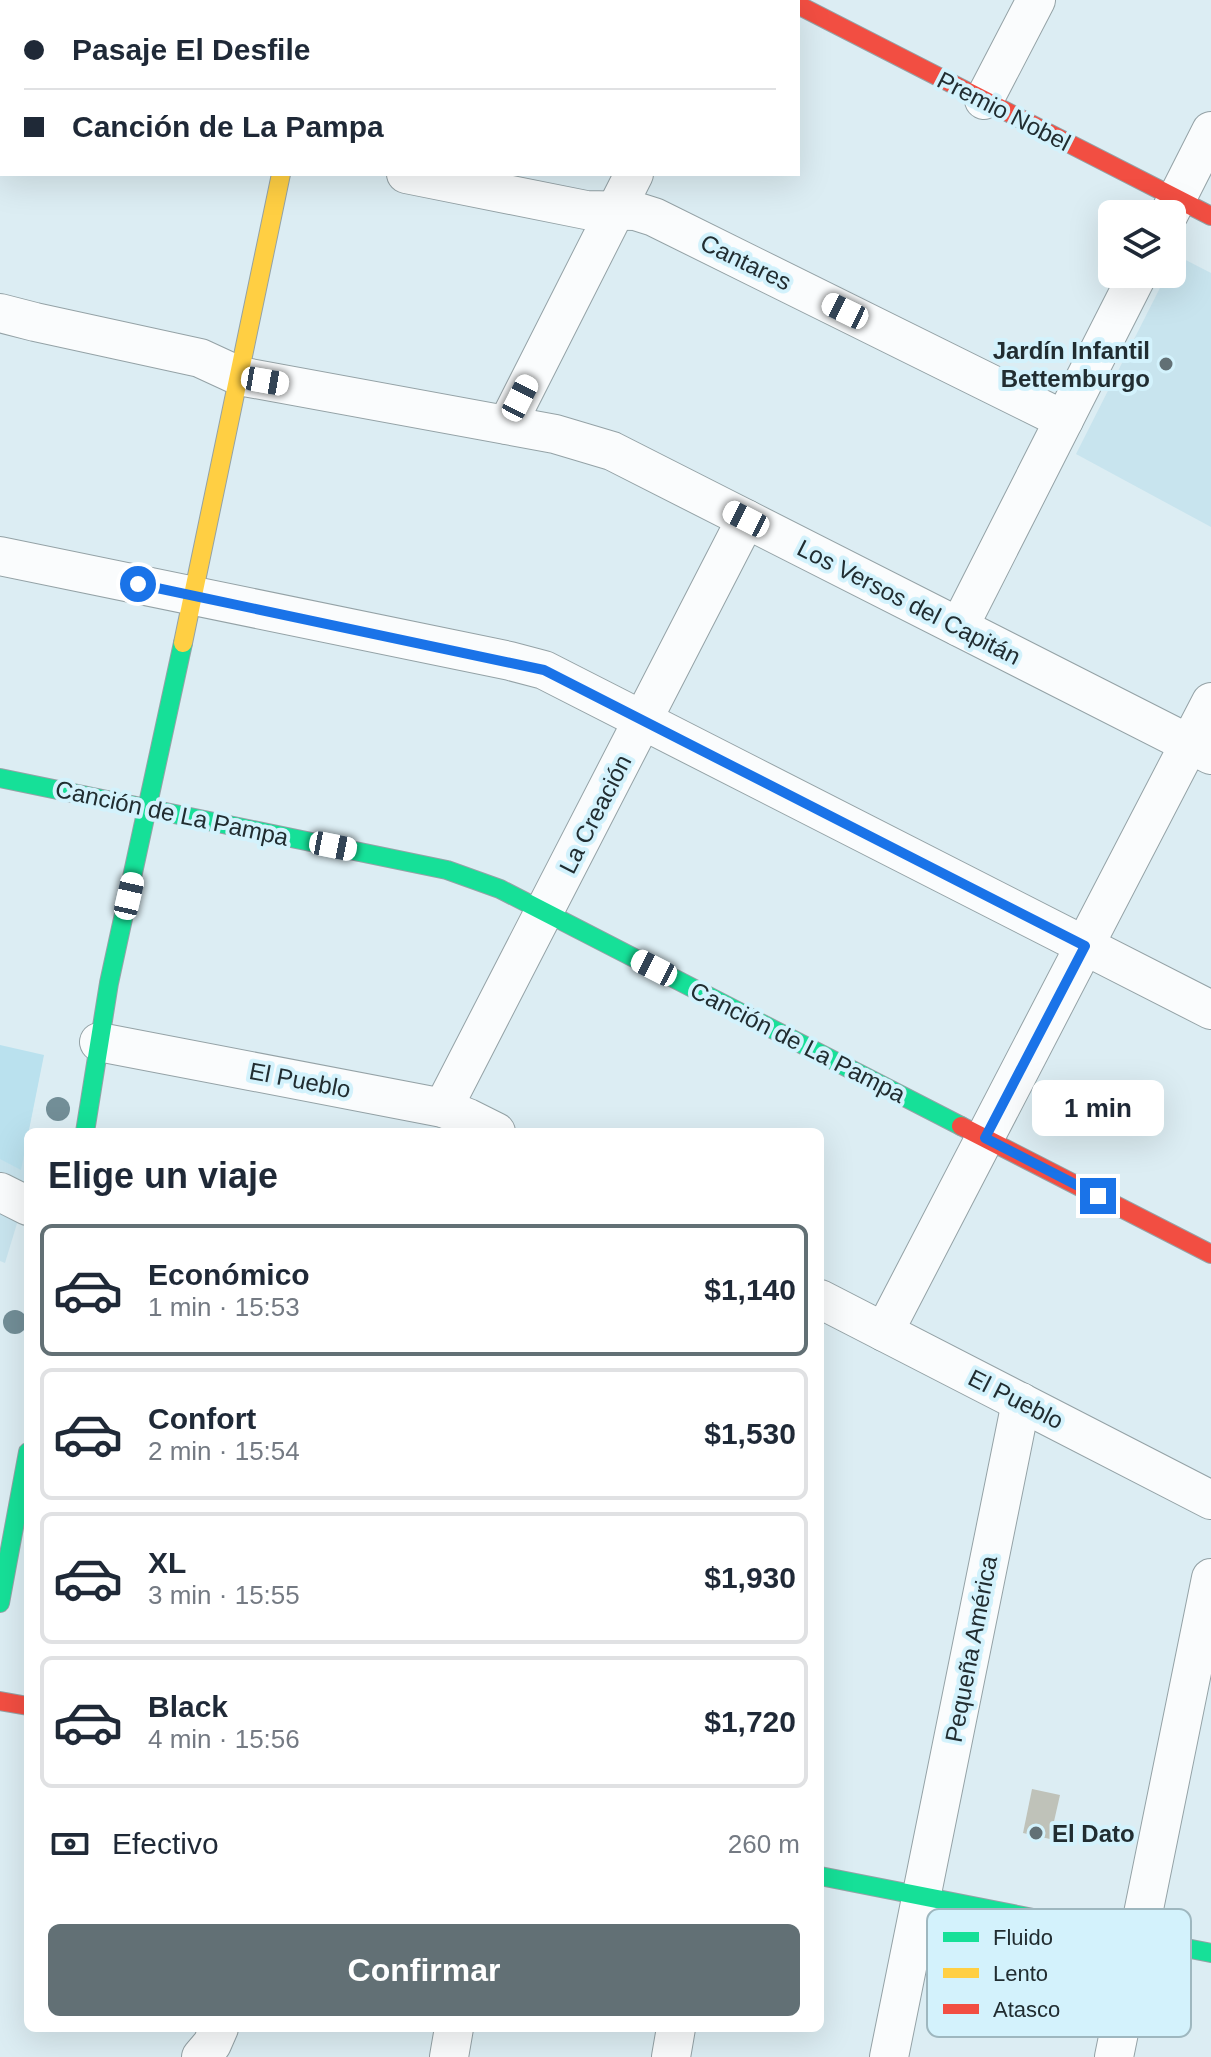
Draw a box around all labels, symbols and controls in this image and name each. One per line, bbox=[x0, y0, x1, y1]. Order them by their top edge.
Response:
text: Pasaje El Desfile bbox=[72, 33, 310, 66]
street label: Premio Nobel bbox=[933, 66, 1075, 156]
text: Canción de La Pampa bbox=[72, 110, 384, 143]
map controls bbox=[1098, 200, 1186, 288]
button: layers bbox=[1098, 200, 1186, 288]
street label: Cantares bbox=[696, 229, 796, 295]
car bbox=[818, 290, 872, 332]
place label: Jardín Infantil Bettemburgo bbox=[993, 337, 1150, 392]
marker: Jardín Infantil Bettemburgo bbox=[1157, 355, 1175, 373]
car bbox=[239, 365, 291, 397]
car bbox=[498, 371, 542, 425]
car bbox=[719, 497, 773, 541]
street label: Los Versos del Capitán bbox=[793, 534, 1025, 670]
route start bbox=[120, 566, 156, 602]
street label: La Creación bbox=[554, 750, 636, 878]
street label: Canción de La Pampa bbox=[53, 775, 292, 851]
car bbox=[307, 830, 359, 862]
car bbox=[112, 870, 146, 922]
car bbox=[627, 946, 681, 990]
street label: Canción de La Pampa bbox=[686, 976, 911, 1108]
street label: El Pueblo bbox=[247, 1057, 353, 1103]
callout: 1 min bbox=[1032, 1080, 1164, 1136]
text: 1 min bbox=[1064, 1093, 1132, 1123]
text: Elige un viaje bbox=[48, 1155, 278, 1196]
route end bbox=[1080, 1178, 1116, 1214]
icon: car bbox=[52, 1254, 124, 1326]
text: Económico bbox=[148, 1258, 310, 1291]
text: $1,140 bbox=[704, 1273, 796, 1306]
text: 1 min · 15:53 bbox=[148, 1292, 300, 1322]
street label: El Pueblo bbox=[964, 1364, 1068, 1434]
icon: car bbox=[52, 1398, 124, 1470]
text: Confort bbox=[148, 1402, 256, 1435]
text: $1,530 bbox=[704, 1417, 796, 1450]
text: 2 min · 15:54 bbox=[148, 1436, 300, 1466]
icon: car bbox=[52, 1542, 124, 1614]
text: XL bbox=[148, 1546, 186, 1579]
street label: Pequeña América bbox=[940, 1553, 1002, 1745]
text: $1,930 bbox=[704, 1561, 796, 1594]
text: 3 min · 15:55 bbox=[148, 1580, 300, 1610]
icon: car bbox=[52, 1686, 124, 1758]
text: Black bbox=[148, 1690, 228, 1723]
text: $1,720 bbox=[704, 1705, 796, 1738]
text: 4 min · 15:56 bbox=[148, 1724, 300, 1754]
place label: El Dato bbox=[1052, 1820, 1135, 1847]
icon: cash bbox=[48, 1822, 92, 1866]
marker: El Dato bbox=[1027, 1824, 1045, 1842]
text: Efectivo bbox=[112, 1827, 219, 1860]
text: 260 m bbox=[728, 1829, 800, 1859]
legend bbox=[927, 1909, 1191, 2037]
button: Confirmar bbox=[48, 1924, 800, 2016]
text: Fluido bbox=[993, 1925, 1053, 1950]
text: Lento bbox=[993, 1961, 1048, 1986]
text: Atasco bbox=[993, 1997, 1060, 2022]

